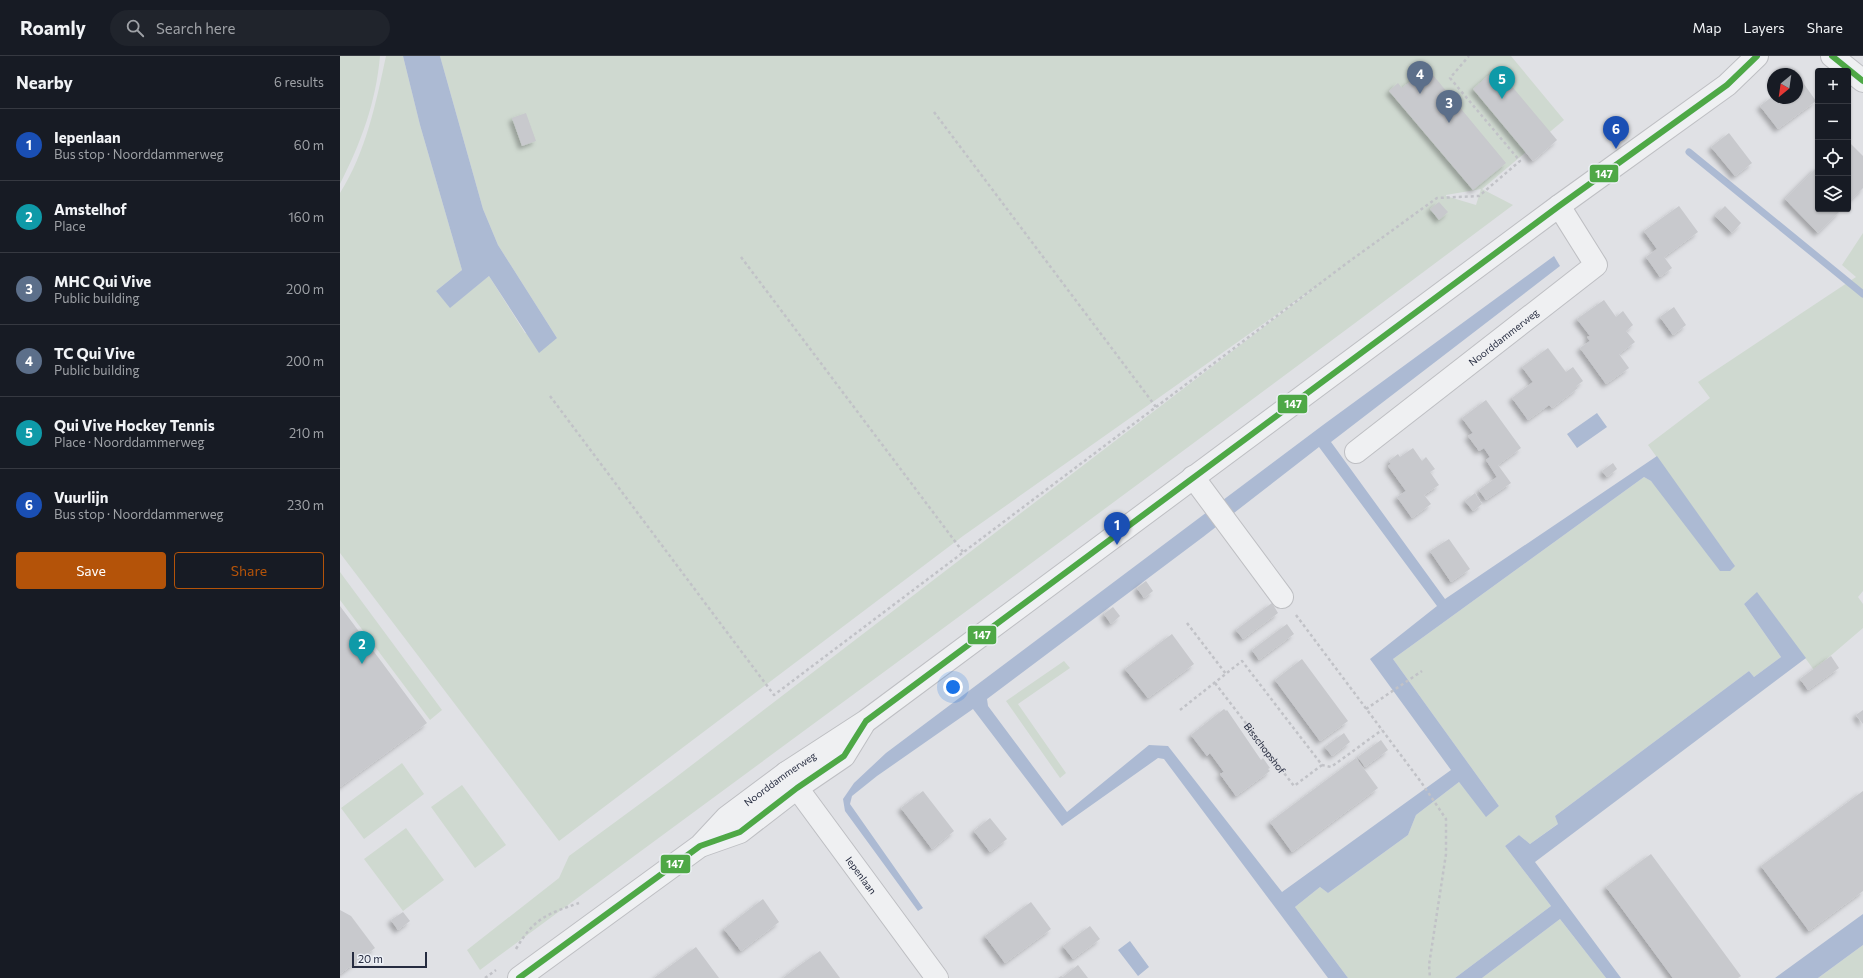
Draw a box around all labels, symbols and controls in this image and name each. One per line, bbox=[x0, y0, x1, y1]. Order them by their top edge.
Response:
search box bbox=[110, 10, 390, 46]
text: Roamly bbox=[20, 16, 86, 39]
icon: search bbox=[124, 17, 146, 39]
text: Search here bbox=[156, 19, 235, 37]
text: Map bbox=[1693, 19, 1721, 36]
text: Layers bbox=[1743, 19, 1785, 36]
text: Share bbox=[1807, 19, 1843, 36]
pin: 4 bbox=[1407, 61, 1433, 94]
pin: 5 bbox=[1489, 66, 1515, 99]
north arrow bbox=[1767, 68, 1803, 104]
map controls bbox=[1815, 68, 1851, 212]
button: + bbox=[1815, 68, 1851, 104]
text: Nearby bbox=[16, 72, 73, 93]
text: 6 results bbox=[274, 74, 324, 90]
pin: 3 bbox=[1436, 90, 1462, 123]
button: − bbox=[1815, 104, 1851, 140]
pin: 6 bbox=[1603, 116, 1629, 149]
text: Iepenlaan bbox=[54, 128, 121, 146]
text: 1 bbox=[26, 137, 32, 153]
text: 60 m bbox=[294, 137, 324, 153]
button: locate bbox=[1815, 140, 1851, 176]
text: Bus stop · Noorddammerweg bbox=[54, 146, 224, 162]
line badge: 147 bbox=[1589, 164, 1619, 183]
text: 147 bbox=[1595, 167, 1613, 180]
button: layers bbox=[1815, 176, 1851, 212]
text: Amstelhof bbox=[54, 200, 127, 218]
text: 2 bbox=[25, 209, 33, 225]
text: 160 m bbox=[288, 209, 324, 225]
text: Place bbox=[54, 218, 86, 234]
text: MHC Qui Vive bbox=[54, 272, 151, 290]
text: 3 bbox=[25, 281, 33, 297]
text: 200 m bbox=[286, 281, 324, 297]
text: Public building bbox=[54, 290, 140, 306]
street label: Noorddammerweg bbox=[1466, 306, 1541, 368]
text: TC Qui Vive bbox=[54, 344, 135, 362]
text: 4 bbox=[25, 353, 33, 369]
text: 200 m bbox=[286, 353, 324, 369]
text: Public building bbox=[54, 362, 140, 378]
line badge: 147 bbox=[1277, 394, 1308, 414]
text: 147 bbox=[1284, 397, 1302, 410]
text: Qui Vive Hockey Tennis bbox=[54, 416, 215, 434]
text: 5 bbox=[25, 425, 33, 441]
text: 210 m bbox=[289, 425, 324, 441]
text: Place · Noorddammerweg bbox=[54, 434, 205, 450]
text: Vuurlijn bbox=[54, 488, 108, 506]
text: 6 bbox=[25, 497, 33, 513]
text: 230 m bbox=[287, 497, 324, 513]
text: Bus stop · Noorddammerweg bbox=[54, 506, 224, 522]
pin: 1 bbox=[1104, 512, 1130, 545]
button: Save bbox=[16, 552, 166, 589]
button: Share bbox=[174, 552, 324, 589]
line badge: 147 bbox=[967, 625, 997, 645]
text: 147 bbox=[973, 628, 991, 641]
pin: 2 bbox=[349, 631, 375, 664]
your location bbox=[943, 677, 963, 697]
street label: Bisschopshof bbox=[1242, 720, 1288, 776]
street label: Noorddammerweg bbox=[742, 749, 819, 808]
line badge: 147 bbox=[660, 854, 691, 874]
street label: Iepenlaan bbox=[844, 854, 879, 896]
text: 147 bbox=[666, 857, 684, 870]
scale bar bbox=[352, 950, 427, 969]
text: 20 m bbox=[358, 952, 383, 965]

